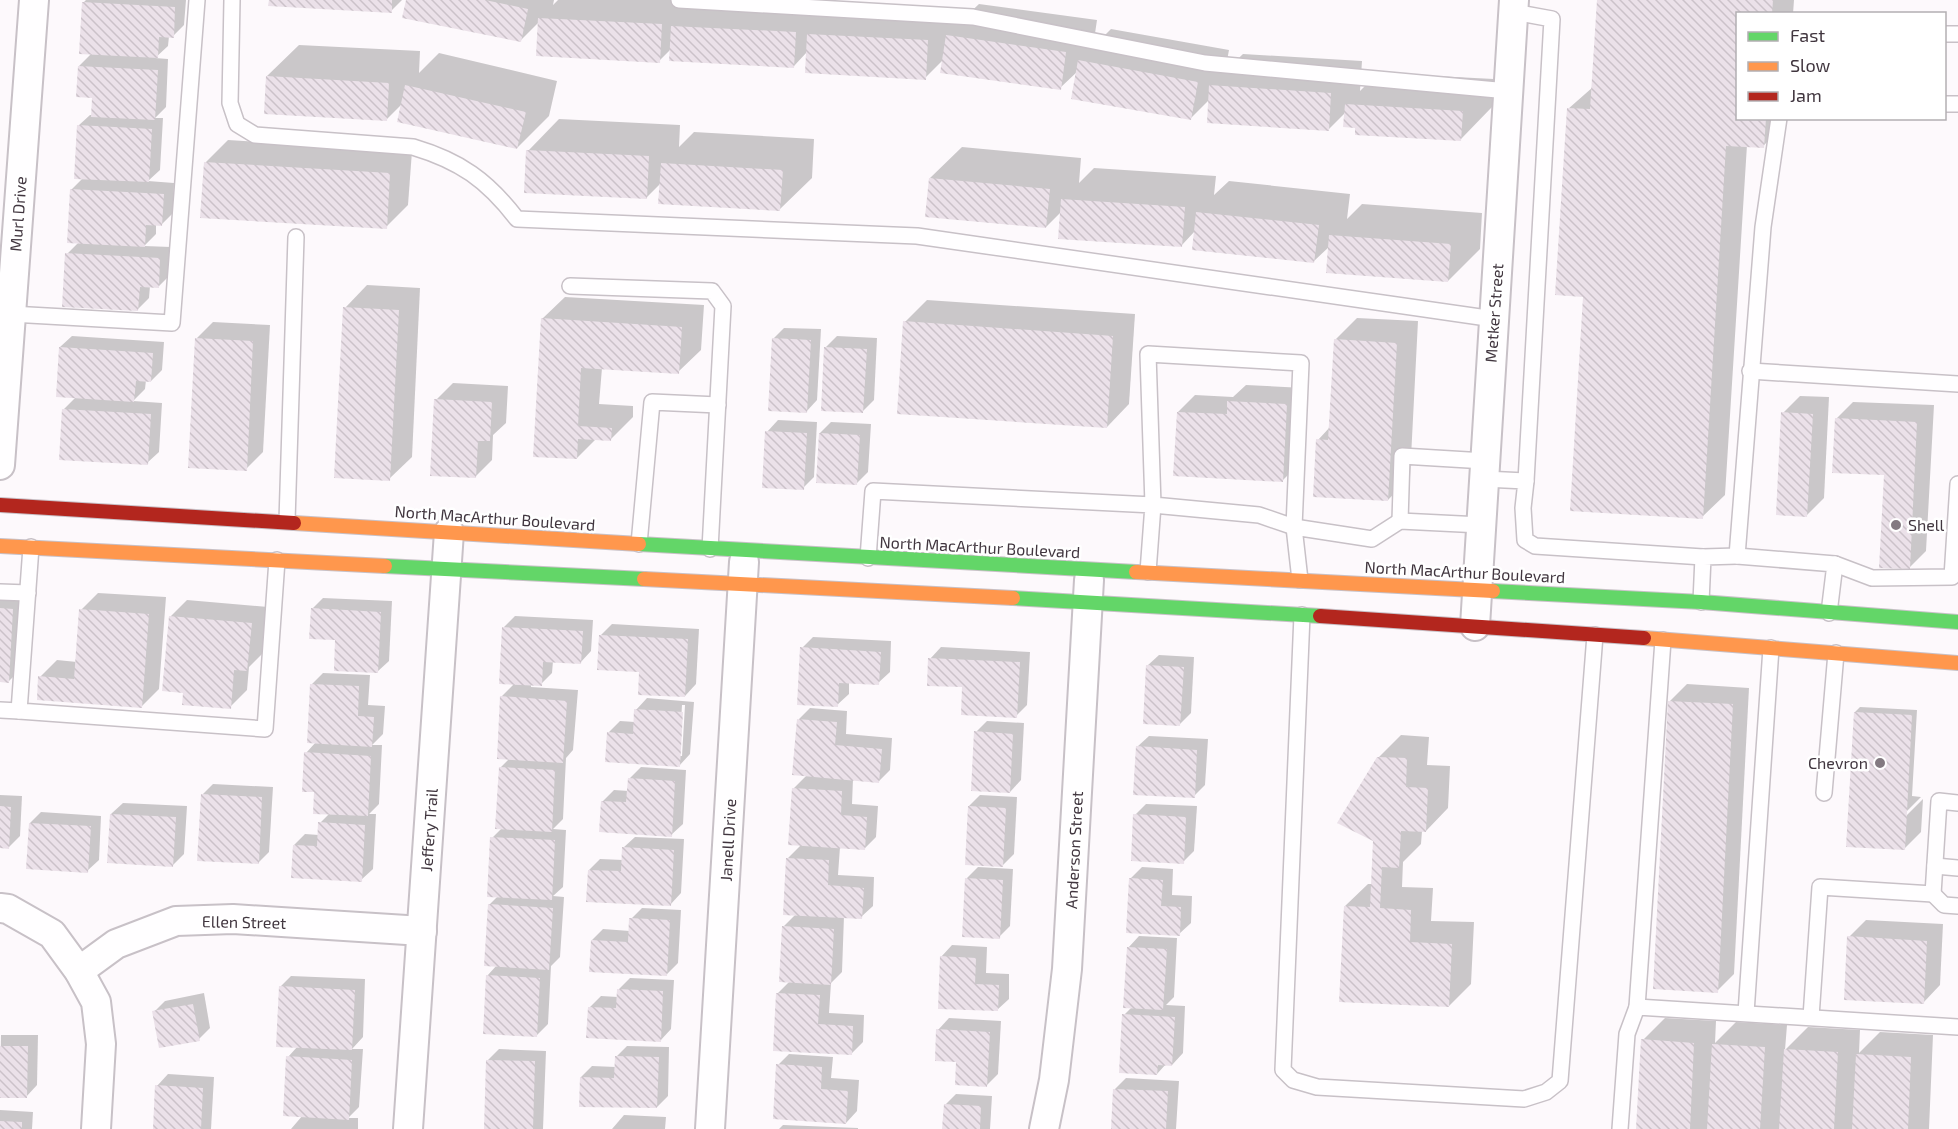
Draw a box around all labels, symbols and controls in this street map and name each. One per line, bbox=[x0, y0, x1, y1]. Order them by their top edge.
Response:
legend bbox=[1736, 12, 1946, 120]
text: Fast bbox=[1790, 24, 1825, 46]
text: Slow bbox=[1790, 54, 1831, 76]
text: Jam bbox=[1790, 84, 1822, 106]
street label: Murl Drive bbox=[5, 176, 30, 252]
street label: Metker Street bbox=[1481, 263, 1506, 363]
street label: North MacArthur Boulevard bbox=[394, 501, 596, 534]
place label: Shell bbox=[1908, 515, 1945, 534]
marker: Shell bbox=[1889, 518, 1903, 532]
street label: North MacArthur Boulevard bbox=[879, 532, 1081, 561]
street label: North MacArthur Boulevard bbox=[1364, 557, 1566, 586]
place label: Chevron bbox=[1808, 753, 1868, 772]
marker: Chevron bbox=[1873, 756, 1887, 770]
street label: Jeffery Trail bbox=[416, 788, 441, 872]
street label: Anderson Street bbox=[1061, 791, 1086, 909]
street label: Janell Drive bbox=[716, 798, 739, 882]
street label: Ellen Street bbox=[202, 911, 286, 932]

